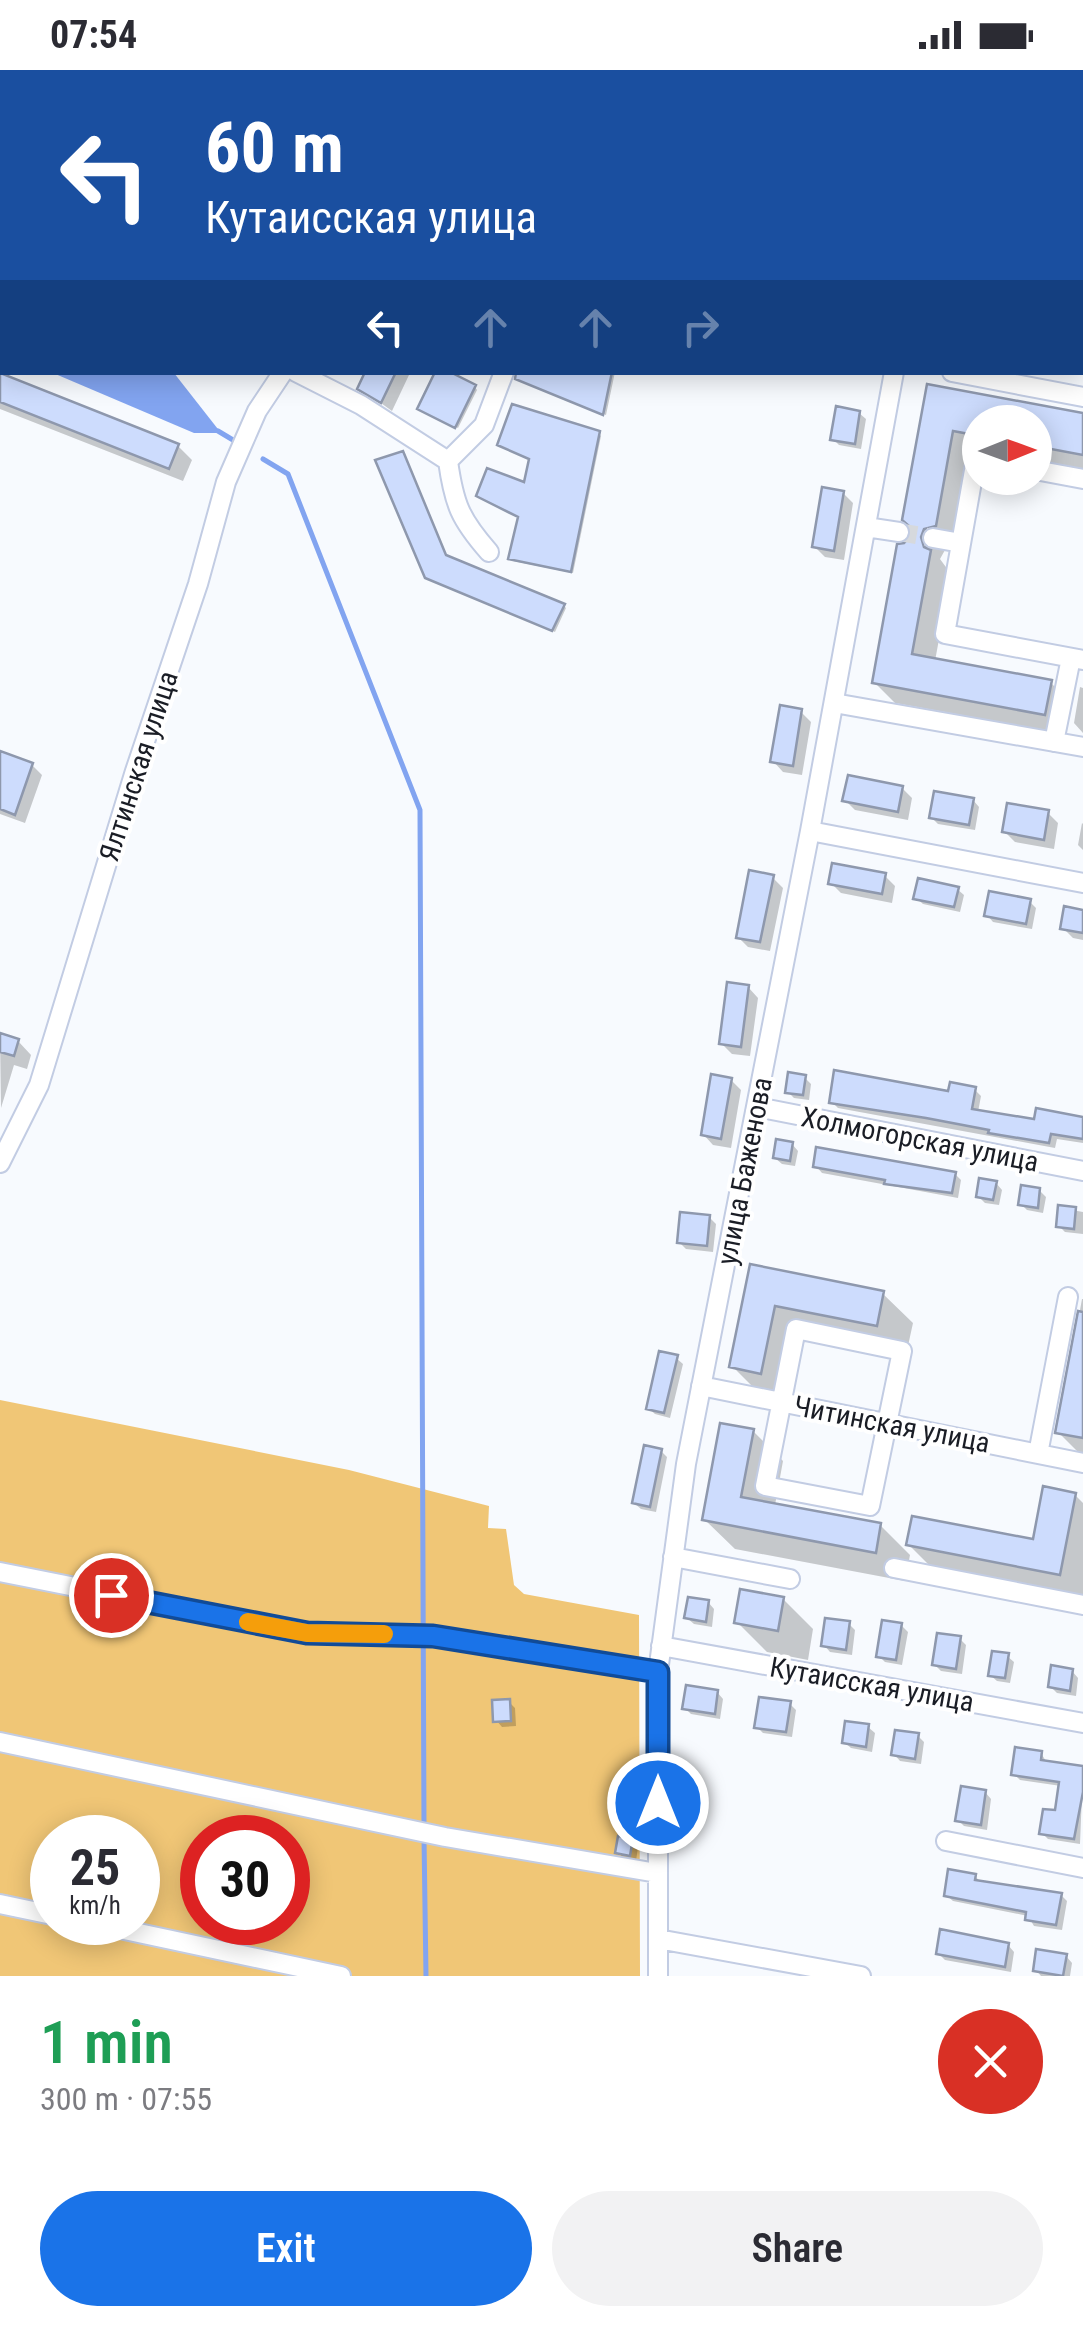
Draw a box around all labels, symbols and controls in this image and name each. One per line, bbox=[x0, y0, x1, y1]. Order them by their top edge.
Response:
text: 07:54 bbox=[50, 13, 137, 57]
text: 60 m bbox=[205, 107, 344, 189]
icon: left bbox=[40, 110, 170, 240]
text: Кутаисская улица bbox=[205, 191, 537, 244]
icon: left bbox=[358, 300, 413, 355]
icon: ahead bbox=[463, 300, 518, 355]
icon: ahead bbox=[568, 300, 623, 355]
icon: right bbox=[673, 300, 728, 355]
north arrow bbox=[962, 405, 1052, 495]
map controls bbox=[962, 405, 1052, 495]
street label: Ялтинская улица bbox=[92, 667, 185, 865]
street label: улица Баженова bbox=[710, 1075, 779, 1268]
street label: Холмогорская улица bbox=[799, 1100, 1041, 1179]
street label: Читинская улица bbox=[791, 1389, 993, 1460]
pin bbox=[69, 1553, 154, 1638]
icon: arrive bbox=[84, 1568, 139, 1623]
street label: Кутаисская улица bbox=[767, 1650, 977, 1719]
position arrow bbox=[606, 1751, 710, 1855]
speed limit sign: 30 bbox=[180, 1815, 310, 1945]
text: 25 bbox=[70, 1839, 120, 1897]
text: km/h bbox=[69, 1891, 121, 1920]
text: 1 min bbox=[40, 2007, 173, 2078]
button: close bbox=[938, 2009, 1043, 2114]
text: 300 m · 07:55 bbox=[40, 2080, 212, 2118]
button: Exit bbox=[40, 2191, 532, 2306]
button: Share bbox=[552, 2191, 1043, 2306]

